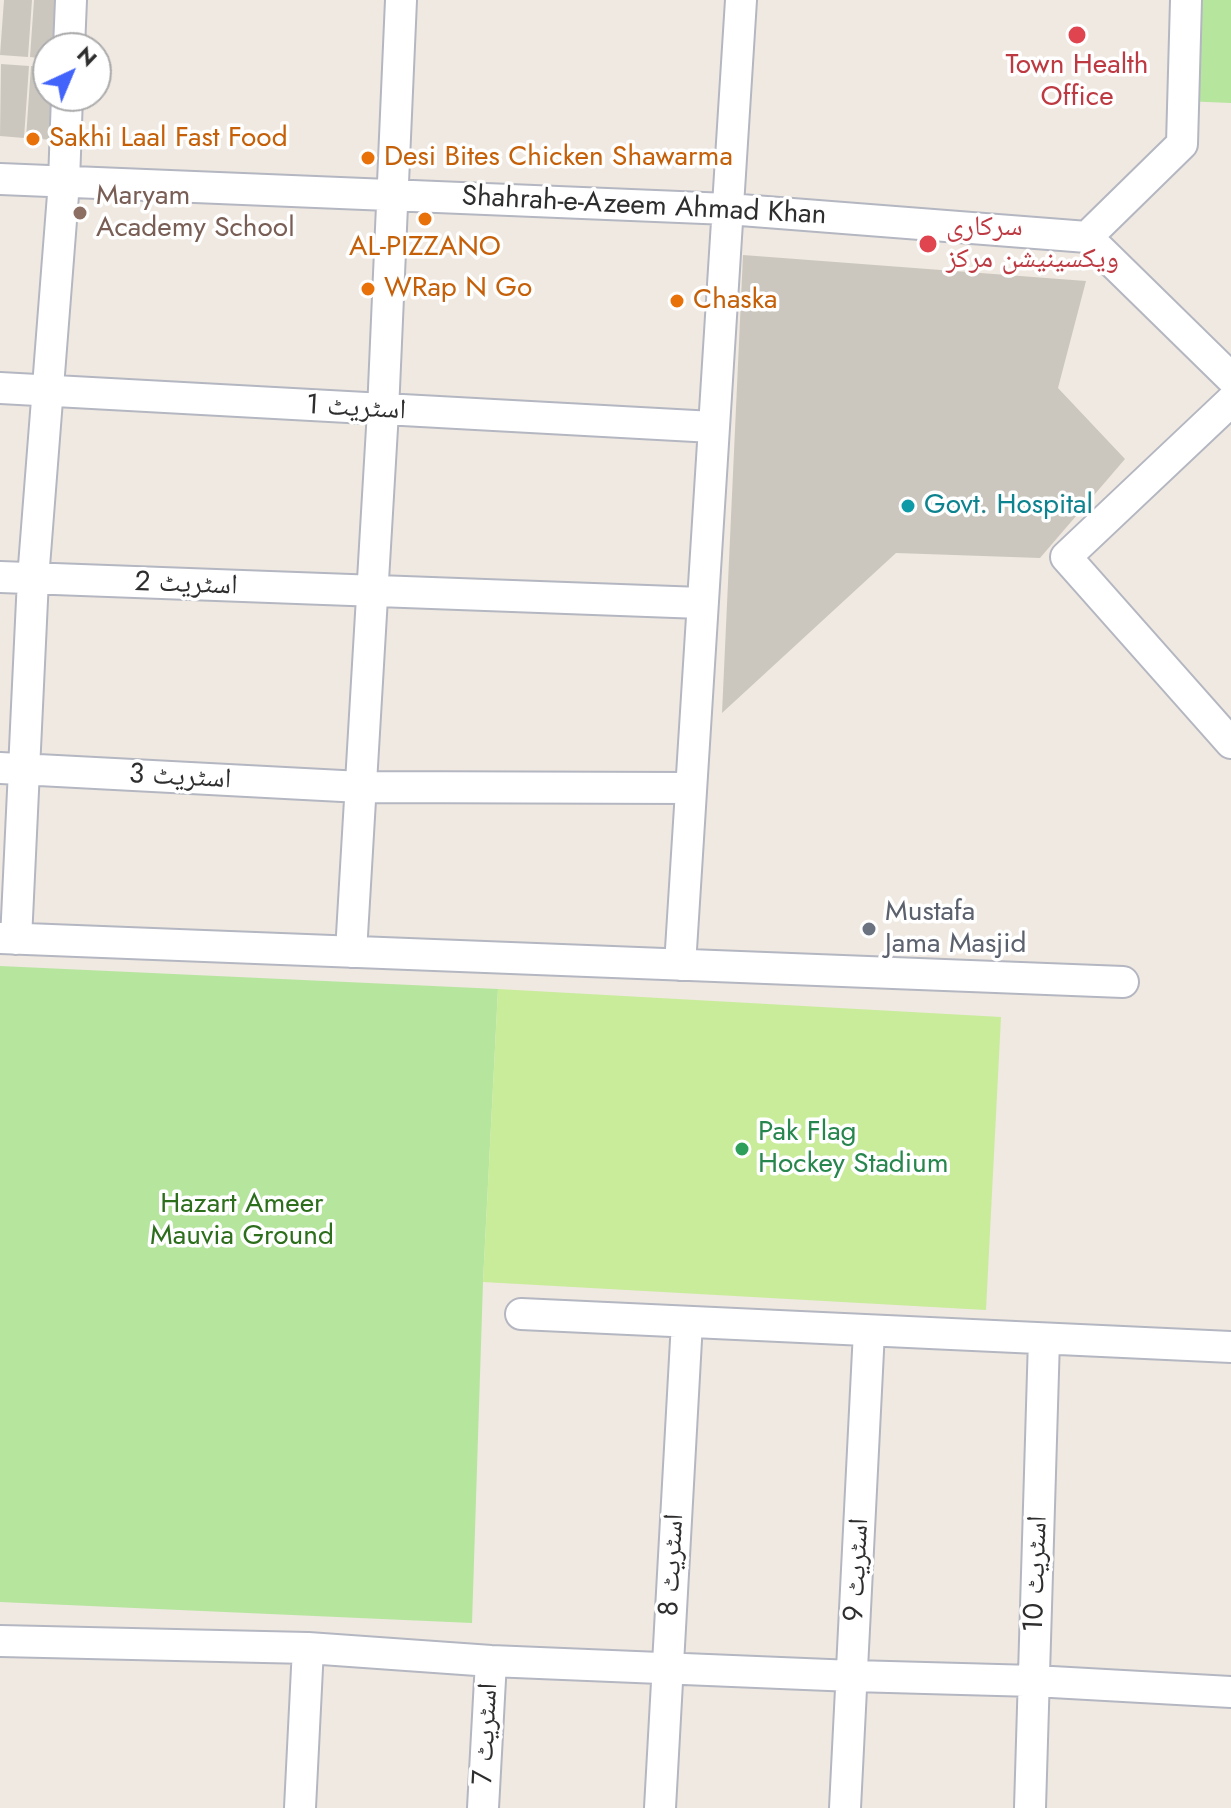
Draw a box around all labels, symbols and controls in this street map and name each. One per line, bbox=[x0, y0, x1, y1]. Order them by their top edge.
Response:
marker: Town Health Office bbox=[1066, 24, 1088, 46]
north arrow bbox=[32, 32, 112, 112]
text: N bbox=[70, 39, 105, 74]
place label: Town Health Office bbox=[1006, 49, 1148, 115]
place label: Sakhi Laal Fast Food bbox=[49, 122, 288, 156]
marker: Sakhi Laal Fast Food bbox=[24, 130, 42, 148]
place label: Desi Bites Chicken Shawarma bbox=[384, 141, 733, 175]
marker: Desi Bites Chicken Shawarma bbox=[359, 149, 377, 167]
place label: Maryam Academy School bbox=[96, 180, 295, 246]
street label: Shahrah-e-Azeem Ahmad Khan bbox=[461, 181, 827, 233]
marker: Maryam Academy School bbox=[71, 204, 89, 222]
marker: AL-PIZZANO bbox=[416, 210, 434, 228]
place label: سرکاری ویکسینیشن مرکز bbox=[946, 211, 1119, 277]
place label: AL-PIZZANO bbox=[349, 231, 501, 265]
marker: سرکاری ویکسینیشن مرکز bbox=[917, 233, 939, 255]
place label: WRap N Go bbox=[384, 272, 532, 306]
marker: WRap N Go bbox=[359, 280, 377, 298]
place label: Chaska bbox=[693, 284, 777, 318]
marker: Chaska bbox=[668, 292, 686, 310]
street label: اسٹریٹ 1 bbox=[305, 390, 407, 428]
place label: Govt. Hospital bbox=[924, 489, 1093, 523]
marker: Govt. Hospital bbox=[899, 497, 917, 515]
street label: اسٹریٹ 2 bbox=[134, 566, 238, 604]
street label: اسٹریٹ 3 bbox=[128, 759, 232, 797]
place label: Mustafa Jama Masjid bbox=[885, 896, 1027, 962]
marker: Mustafa Jama Masjid bbox=[860, 920, 878, 938]
place label: Pak Flag Hockey Stadium bbox=[758, 1116, 949, 1182]
marker: Pak Flag Hockey Stadium bbox=[733, 1140, 751, 1158]
park label: Hazart Ameer Mauvia Ground bbox=[150, 1188, 334, 1254]
street label: اسٹریٹ 8 bbox=[654, 1513, 692, 1617]
street label: اسٹریٹ 10 bbox=[1018, 1515, 1056, 1633]
street label: اسٹریٹ 9 bbox=[839, 1517, 877, 1623]
street label: اسٹریٹ 7 bbox=[468, 1682, 506, 1786]

